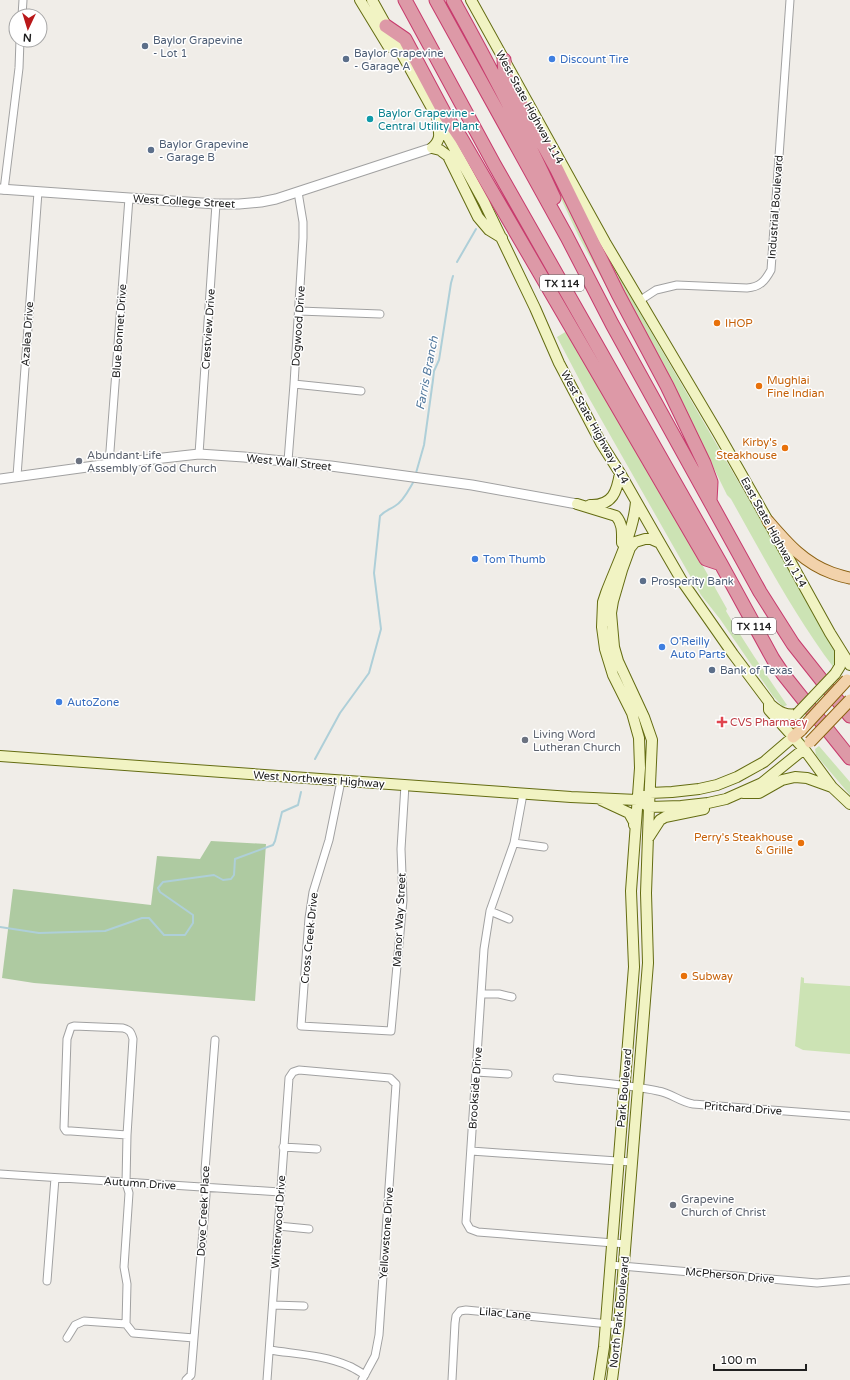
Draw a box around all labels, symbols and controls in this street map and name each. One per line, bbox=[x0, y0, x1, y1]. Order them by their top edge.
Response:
north arrow bbox=[8, 8, 48, 48]
text: N bbox=[22, 31, 32, 44]
place label: Baylor Grapevine - Lot 1 bbox=[153, 34, 242, 60]
marker: Baylor Grapevine - Lot 1 bbox=[140, 41, 150, 51]
place label: Baylor Grapevine - Garage A bbox=[354, 47, 443, 73]
street label: West State Highway 114 bbox=[493, 48, 566, 166]
place label: Discount Tire bbox=[560, 53, 629, 66]
marker: Baylor Grapevine - Garage A bbox=[341, 54, 351, 64]
marker: Discount Tire bbox=[547, 54, 557, 64]
place label: Baylor Grapevine - Central Utility Plant bbox=[378, 107, 479, 133]
marker: Baylor Grapevine - Central Utility Plant bbox=[365, 114, 375, 124]
place label: Baylor Grapevine - Garage B bbox=[159, 138, 248, 164]
marker: Baylor Grapevine - Garage B bbox=[146, 145, 156, 155]
street label: Industrial Boulevard bbox=[765, 154, 786, 260]
street label: West College Street bbox=[132, 192, 235, 211]
road number: TX 114 bbox=[540, 275, 584, 291]
street label: Blue Bonnet Drive bbox=[110, 284, 129, 378]
street label: Dogwood Drive bbox=[289, 285, 308, 367]
street label: Crestview Drive bbox=[199, 288, 218, 370]
street label: Azalea Drive bbox=[19, 301, 36, 367]
place label: IHOP bbox=[725, 317, 753, 330]
marker: IHOP bbox=[712, 318, 722, 328]
water label: Farris Branch bbox=[413, 334, 441, 411]
street label: West State Highway 114 bbox=[558, 368, 631, 486]
place label: Mughlai Fine Indian bbox=[767, 374, 824, 400]
marker: Mughlai Fine Indian bbox=[754, 381, 764, 391]
place label: Kirby's Steakhouse bbox=[716, 436, 777, 462]
marker: Kirby's Steakhouse bbox=[780, 443, 790, 453]
place label: Abundant Life Assembly of God Church bbox=[87, 449, 217, 475]
street label: West Wall Street bbox=[246, 452, 332, 473]
marker: Abundant Life Assembly of God Church bbox=[74, 456, 84, 466]
street label: East State Highway 114 bbox=[738, 475, 809, 590]
place label: Tom Thumb bbox=[483, 553, 546, 566]
marker: Tom Thumb bbox=[470, 554, 480, 564]
place label: Prosperity Bank bbox=[651, 575, 734, 588]
marker: Prosperity Bank bbox=[638, 576, 648, 586]
road number: TX 114 bbox=[732, 618, 776, 634]
place label: O'Reilly Auto Parts bbox=[670, 635, 725, 661]
marker: O'Reilly Auto Parts bbox=[657, 642, 667, 652]
place label: Bank of Texas bbox=[720, 664, 793, 677]
marker: Bank of Texas bbox=[707, 665, 717, 675]
place label: AutoZone bbox=[67, 696, 119, 709]
marker: AutoZone bbox=[54, 697, 64, 707]
place label: CVS Pharmacy bbox=[730, 716, 807, 729]
marker: CVS Pharmacy bbox=[717, 717, 727, 727]
place label: Living Word Lutheran Church bbox=[533, 728, 621, 754]
marker: Living Word Lutheran Church bbox=[520, 735, 530, 745]
street label: West Northwest Highway bbox=[253, 768, 385, 791]
place label: Perry's Steakhouse & Grille bbox=[694, 831, 793, 857]
marker: Perry's Steakhouse & Grille bbox=[796, 838, 806, 848]
street label: Manor Way Street bbox=[391, 873, 408, 967]
street label: Cross Creek Drive bbox=[298, 892, 321, 984]
place label: Subway bbox=[692, 970, 733, 983]
marker: Subway bbox=[679, 971, 689, 981]
street label: Brookside Drive bbox=[466, 1047, 485, 1129]
street label: Park Boulevard bbox=[615, 1048, 634, 1128]
street label: Pritchard Drive bbox=[704, 1099, 782, 1118]
street label: Dove Creek Place bbox=[195, 1165, 212, 1257]
street label: Autumn Drive bbox=[103, 1174, 177, 1193]
street label: Winterwood Drive bbox=[269, 1175, 288, 1269]
street label: Yellowstone Drive bbox=[377, 1187, 396, 1279]
place label: Grapevine Church of Christ bbox=[681, 1193, 766, 1219]
marker: Grapevine Church of Christ bbox=[668, 1200, 678, 1210]
street label: North Park Boulevard bbox=[607, 1255, 632, 1369]
street label: McPherson Drive bbox=[685, 1265, 775, 1286]
street label: Lilac Lane bbox=[478, 1305, 532, 1322]
scale bar bbox=[714, 1346, 806, 1372]
text: 100 m bbox=[720, 1353, 757, 1367]

